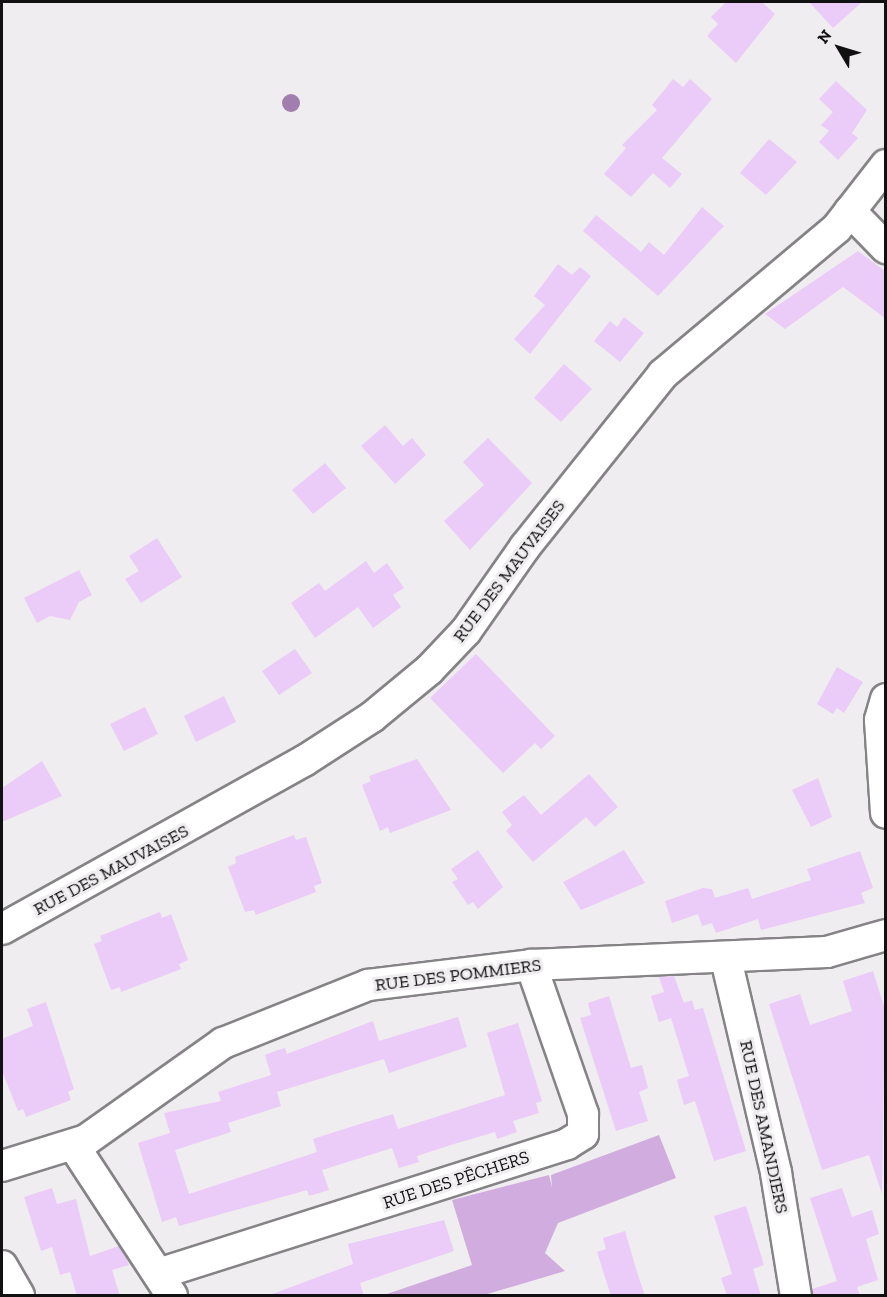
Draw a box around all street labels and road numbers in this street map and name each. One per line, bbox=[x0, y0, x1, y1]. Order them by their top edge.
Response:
street label: RUE DES MAUVAISES bbox=[448, 496, 570, 646]
street label: RUE DES MAUVAISES bbox=[30, 820, 192, 920]
street label: RUE DES POMMIERS bbox=[374, 954, 542, 996]
street label: RUE DES AMANDIERS bbox=[735, 1038, 793, 1216]
street label: RUE DES PÊCHERS bbox=[380, 1146, 532, 1214]

